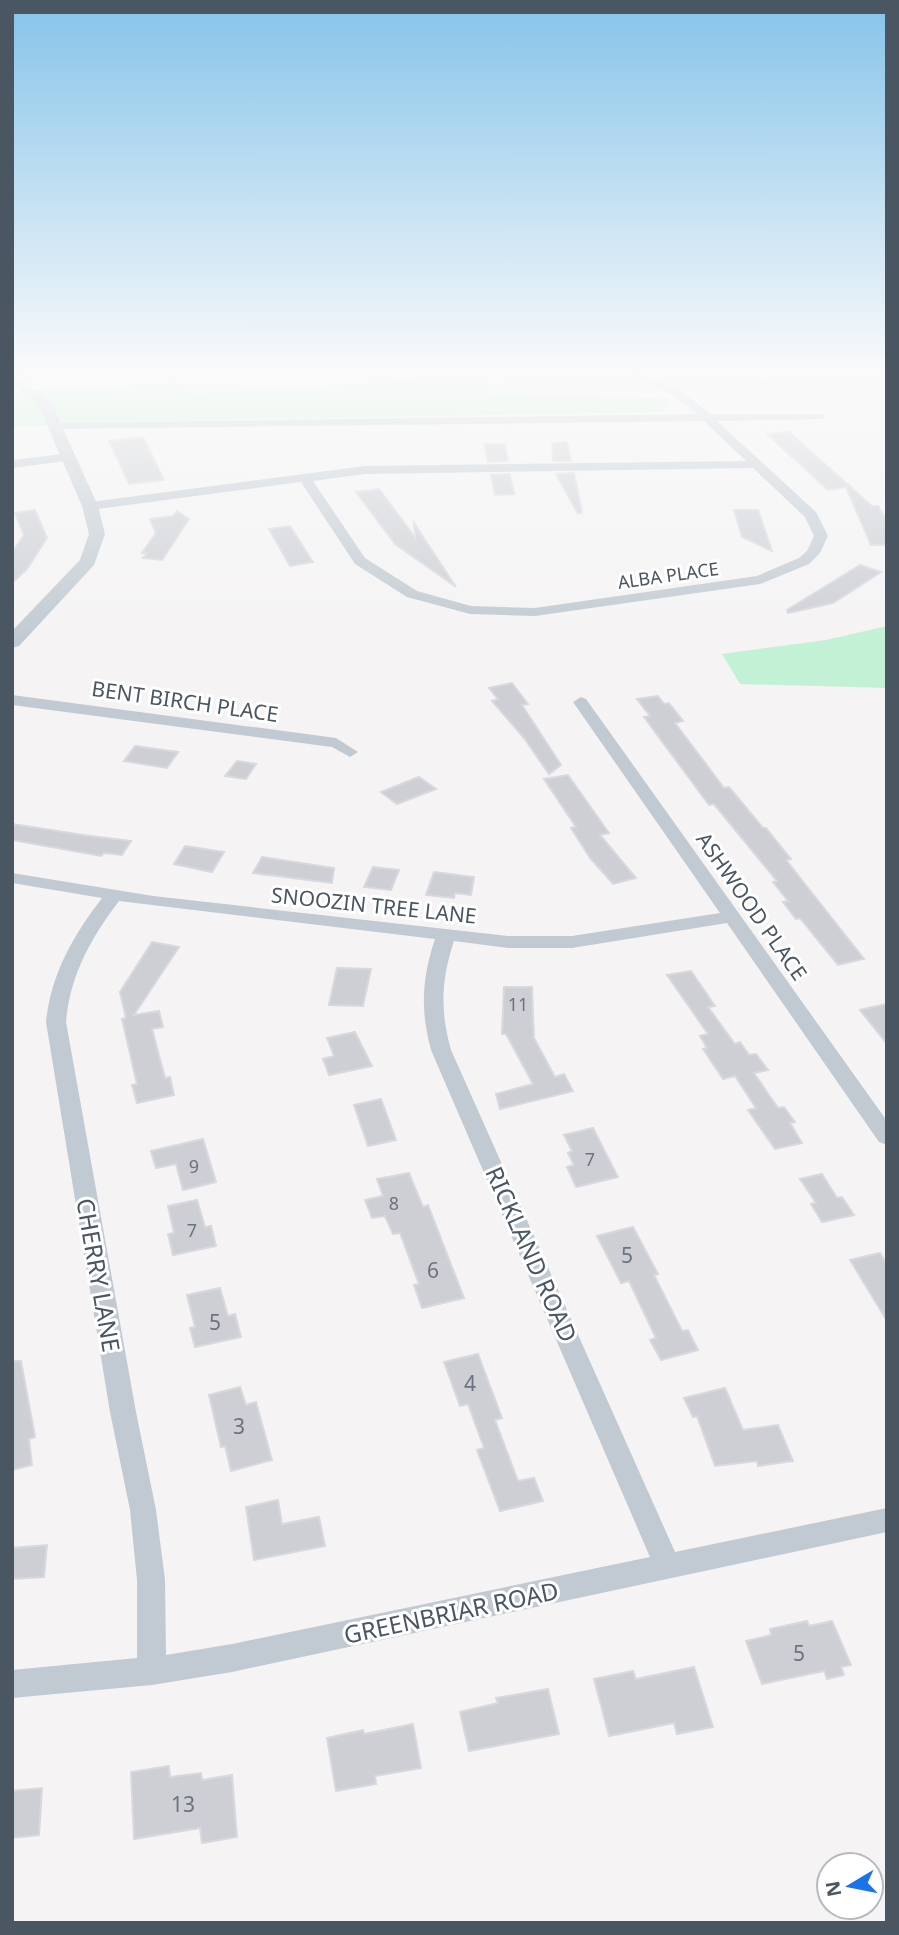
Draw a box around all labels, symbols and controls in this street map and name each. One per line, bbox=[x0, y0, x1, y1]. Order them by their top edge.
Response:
street label: ALBA PLACE bbox=[616, 556, 720, 594]
street label: BENT BIRCH PLACE bbox=[90, 674, 280, 728]
street label: ASHWOOD PLACE bbox=[690, 826, 814, 986]
street label: SNOOZIN TREE LANE bbox=[270, 880, 478, 930]
house number: 11 bbox=[508, 992, 528, 1016]
house number: 7 bbox=[585, 1147, 595, 1171]
house number: 9 bbox=[189, 1154, 199, 1178]
street label: RICKLAND ROAD bbox=[478, 1161, 586, 1347]
house number: 8 bbox=[389, 1191, 399, 1215]
street label: CHERRY LANE bbox=[69, 1196, 129, 1354]
house number: 7 bbox=[187, 1218, 197, 1242]
house number: 5 bbox=[621, 1241, 633, 1269]
house number: 6 bbox=[427, 1256, 439, 1284]
house number: 5 bbox=[209, 1308, 221, 1336]
house number: 4 bbox=[464, 1369, 476, 1397]
house number: 3 bbox=[233, 1412, 245, 1440]
street label: GREENBRIAR ROAD bbox=[341, 1573, 561, 1651]
house number: 5 bbox=[793, 1639, 805, 1667]
house number: 13 bbox=[171, 1790, 195, 1818]
north arrow bbox=[815, 1851, 885, 1921]
text: N bbox=[819, 1879, 847, 1899]

